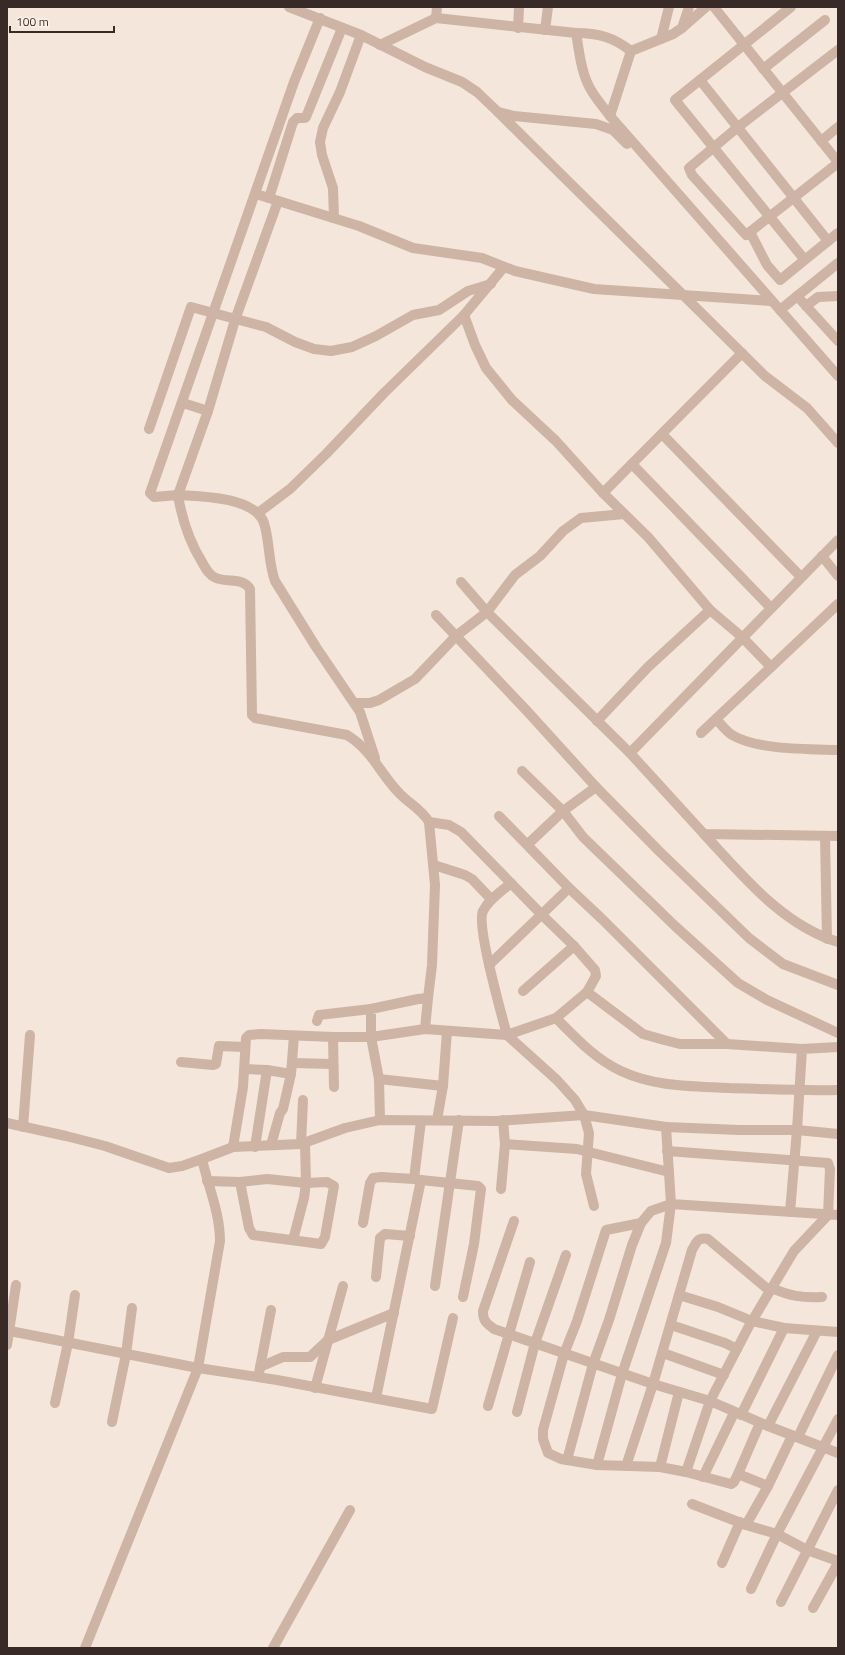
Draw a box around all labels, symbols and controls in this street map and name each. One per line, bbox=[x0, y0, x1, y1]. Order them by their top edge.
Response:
scale bar bbox=[10, 8, 114, 34]
text: 100 m bbox=[16, 12, 49, 31]

